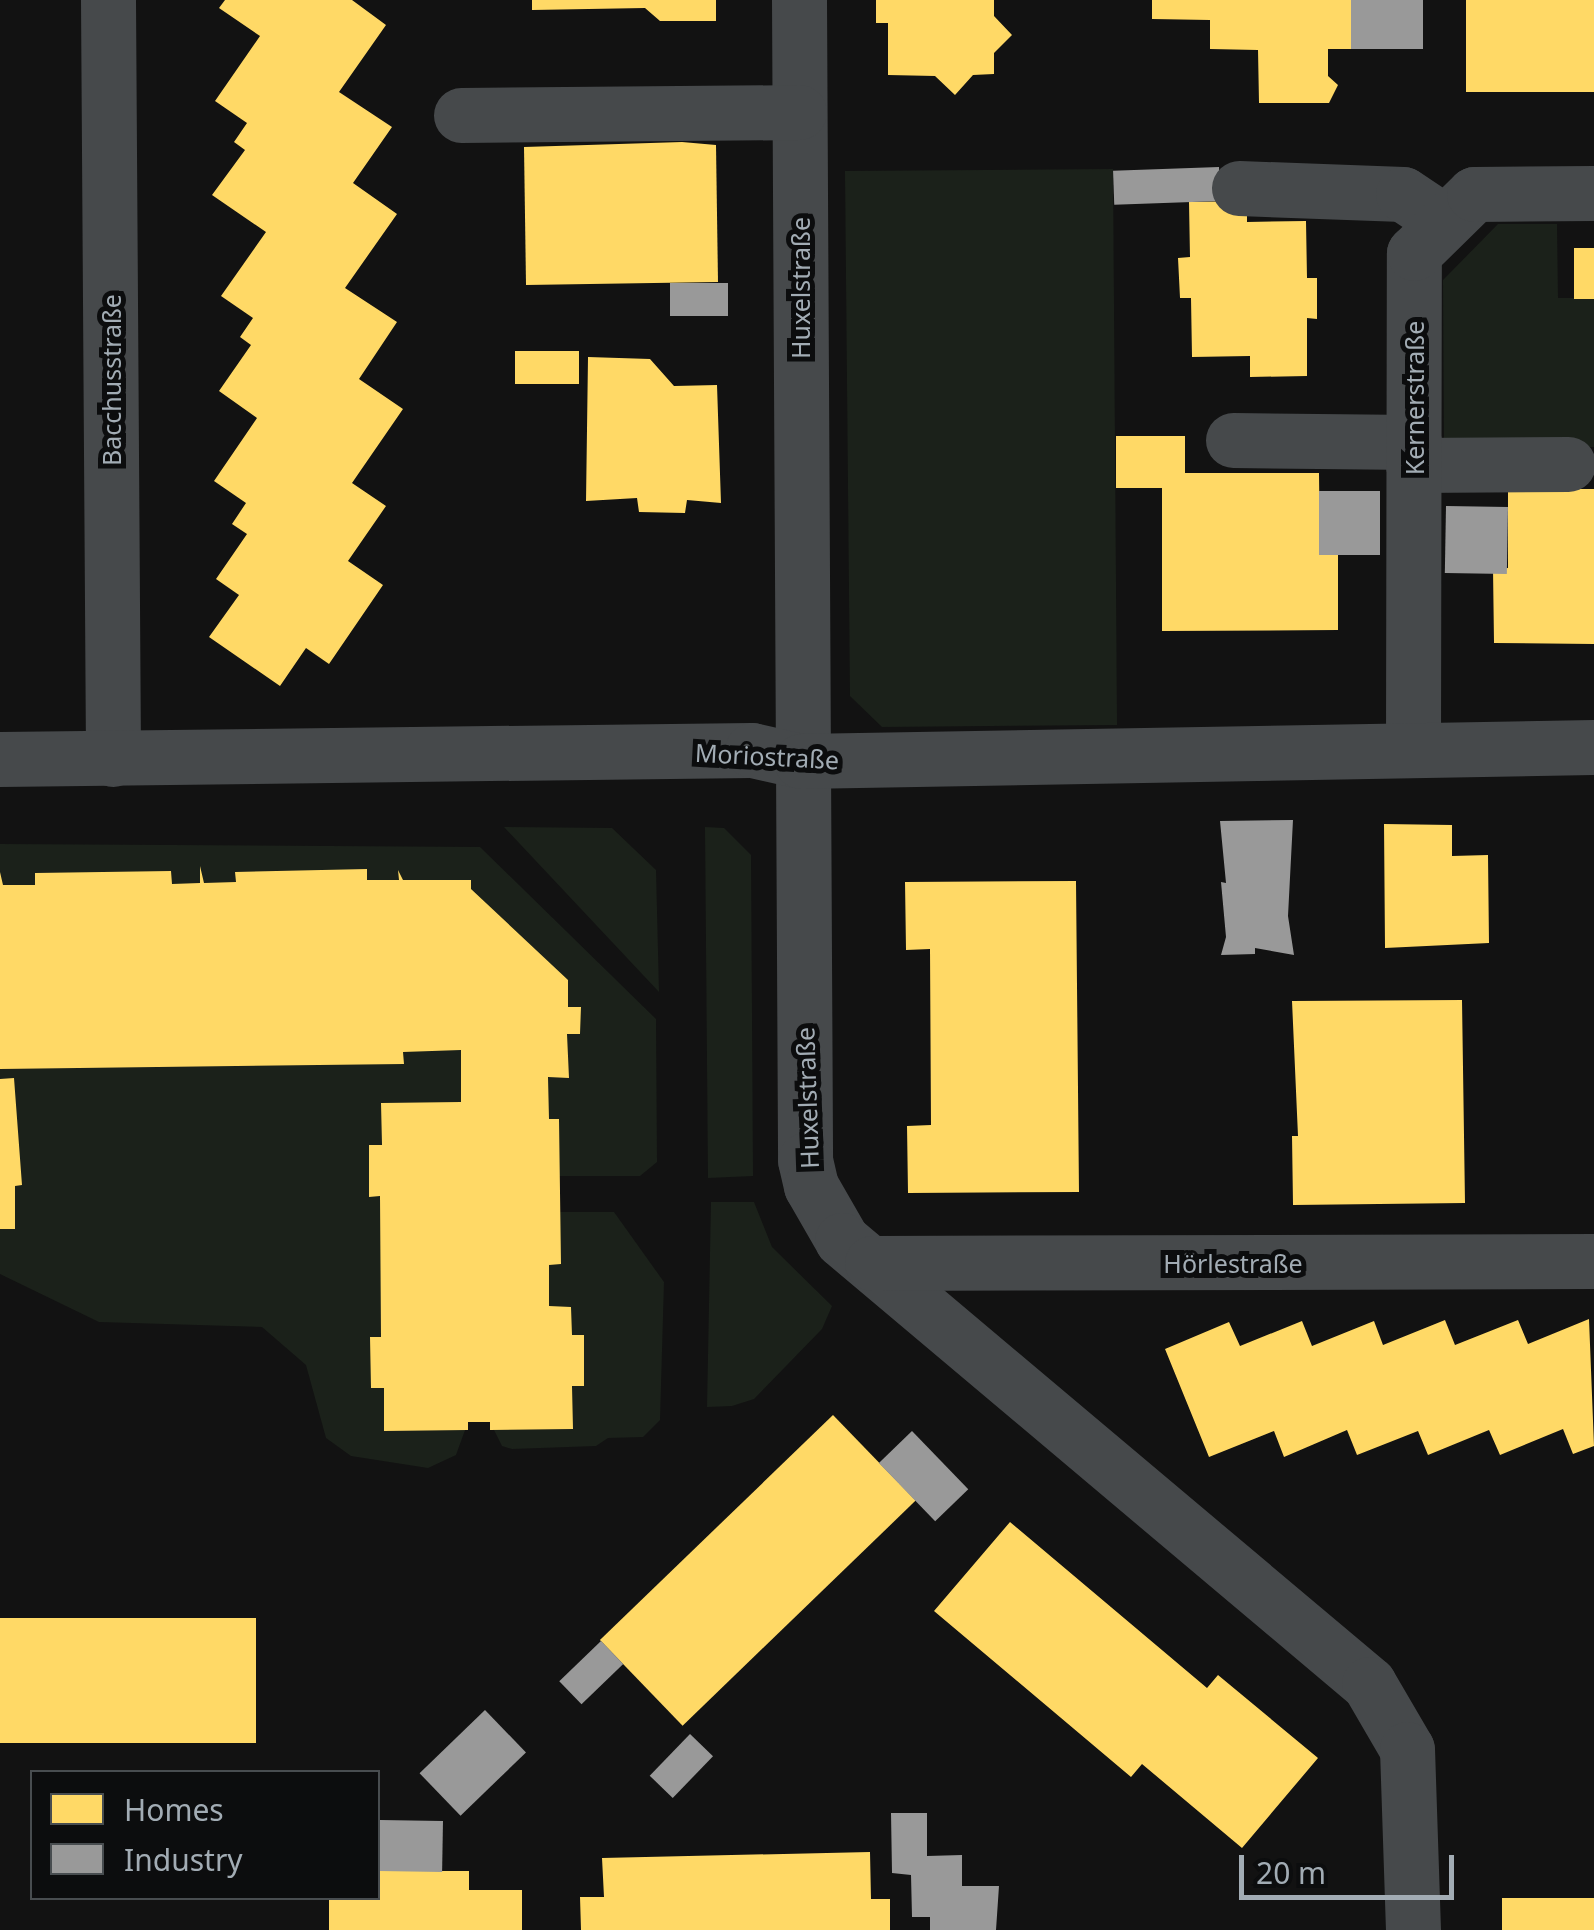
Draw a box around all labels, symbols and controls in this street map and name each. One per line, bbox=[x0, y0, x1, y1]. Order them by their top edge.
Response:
street label: Huxelstraße bbox=[785, 217, 815, 359]
street label: Bacchusstraße bbox=[96, 294, 126, 466]
street label: Kernerstraße bbox=[1399, 321, 1429, 475]
street label: Moriostraße bbox=[694, 737, 840, 775]
street label: Huxelstraße bbox=[790, 1027, 824, 1169]
street label: Hörlestraße bbox=[1163, 1248, 1303, 1278]
legend bbox=[30, 1770, 380, 1900]
text: Homes bbox=[124, 1789, 224, 1830]
scale bar bbox=[1244, 1835, 1459, 1897]
text: Industry bbox=[124, 1839, 243, 1880]
text: 20 m bbox=[1256, 1852, 1326, 1893]

